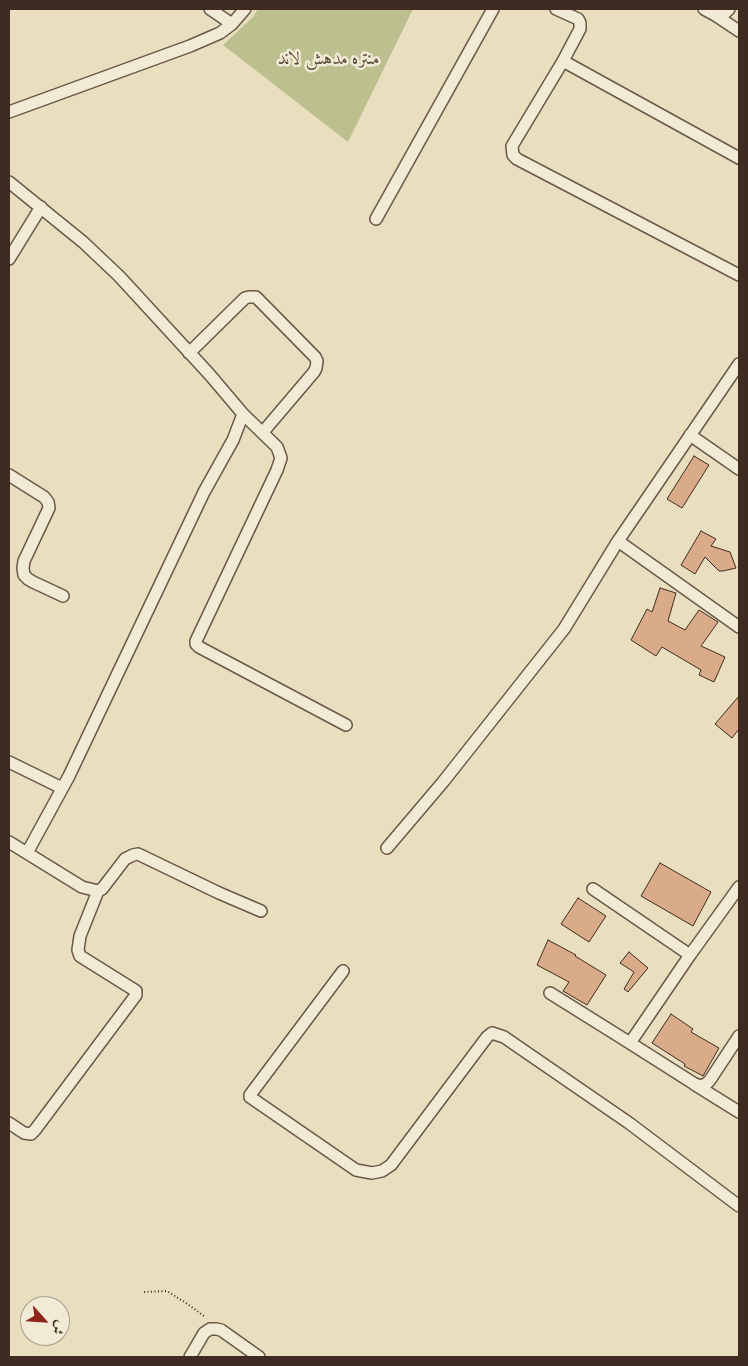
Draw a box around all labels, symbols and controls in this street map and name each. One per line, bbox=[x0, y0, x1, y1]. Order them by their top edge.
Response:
park label: منتره مدهش لاند bbox=[278, 50, 380, 72]
north arrow bbox=[20, 1296, 70, 1346]
text: ش bbox=[46, 1317, 70, 1338]

